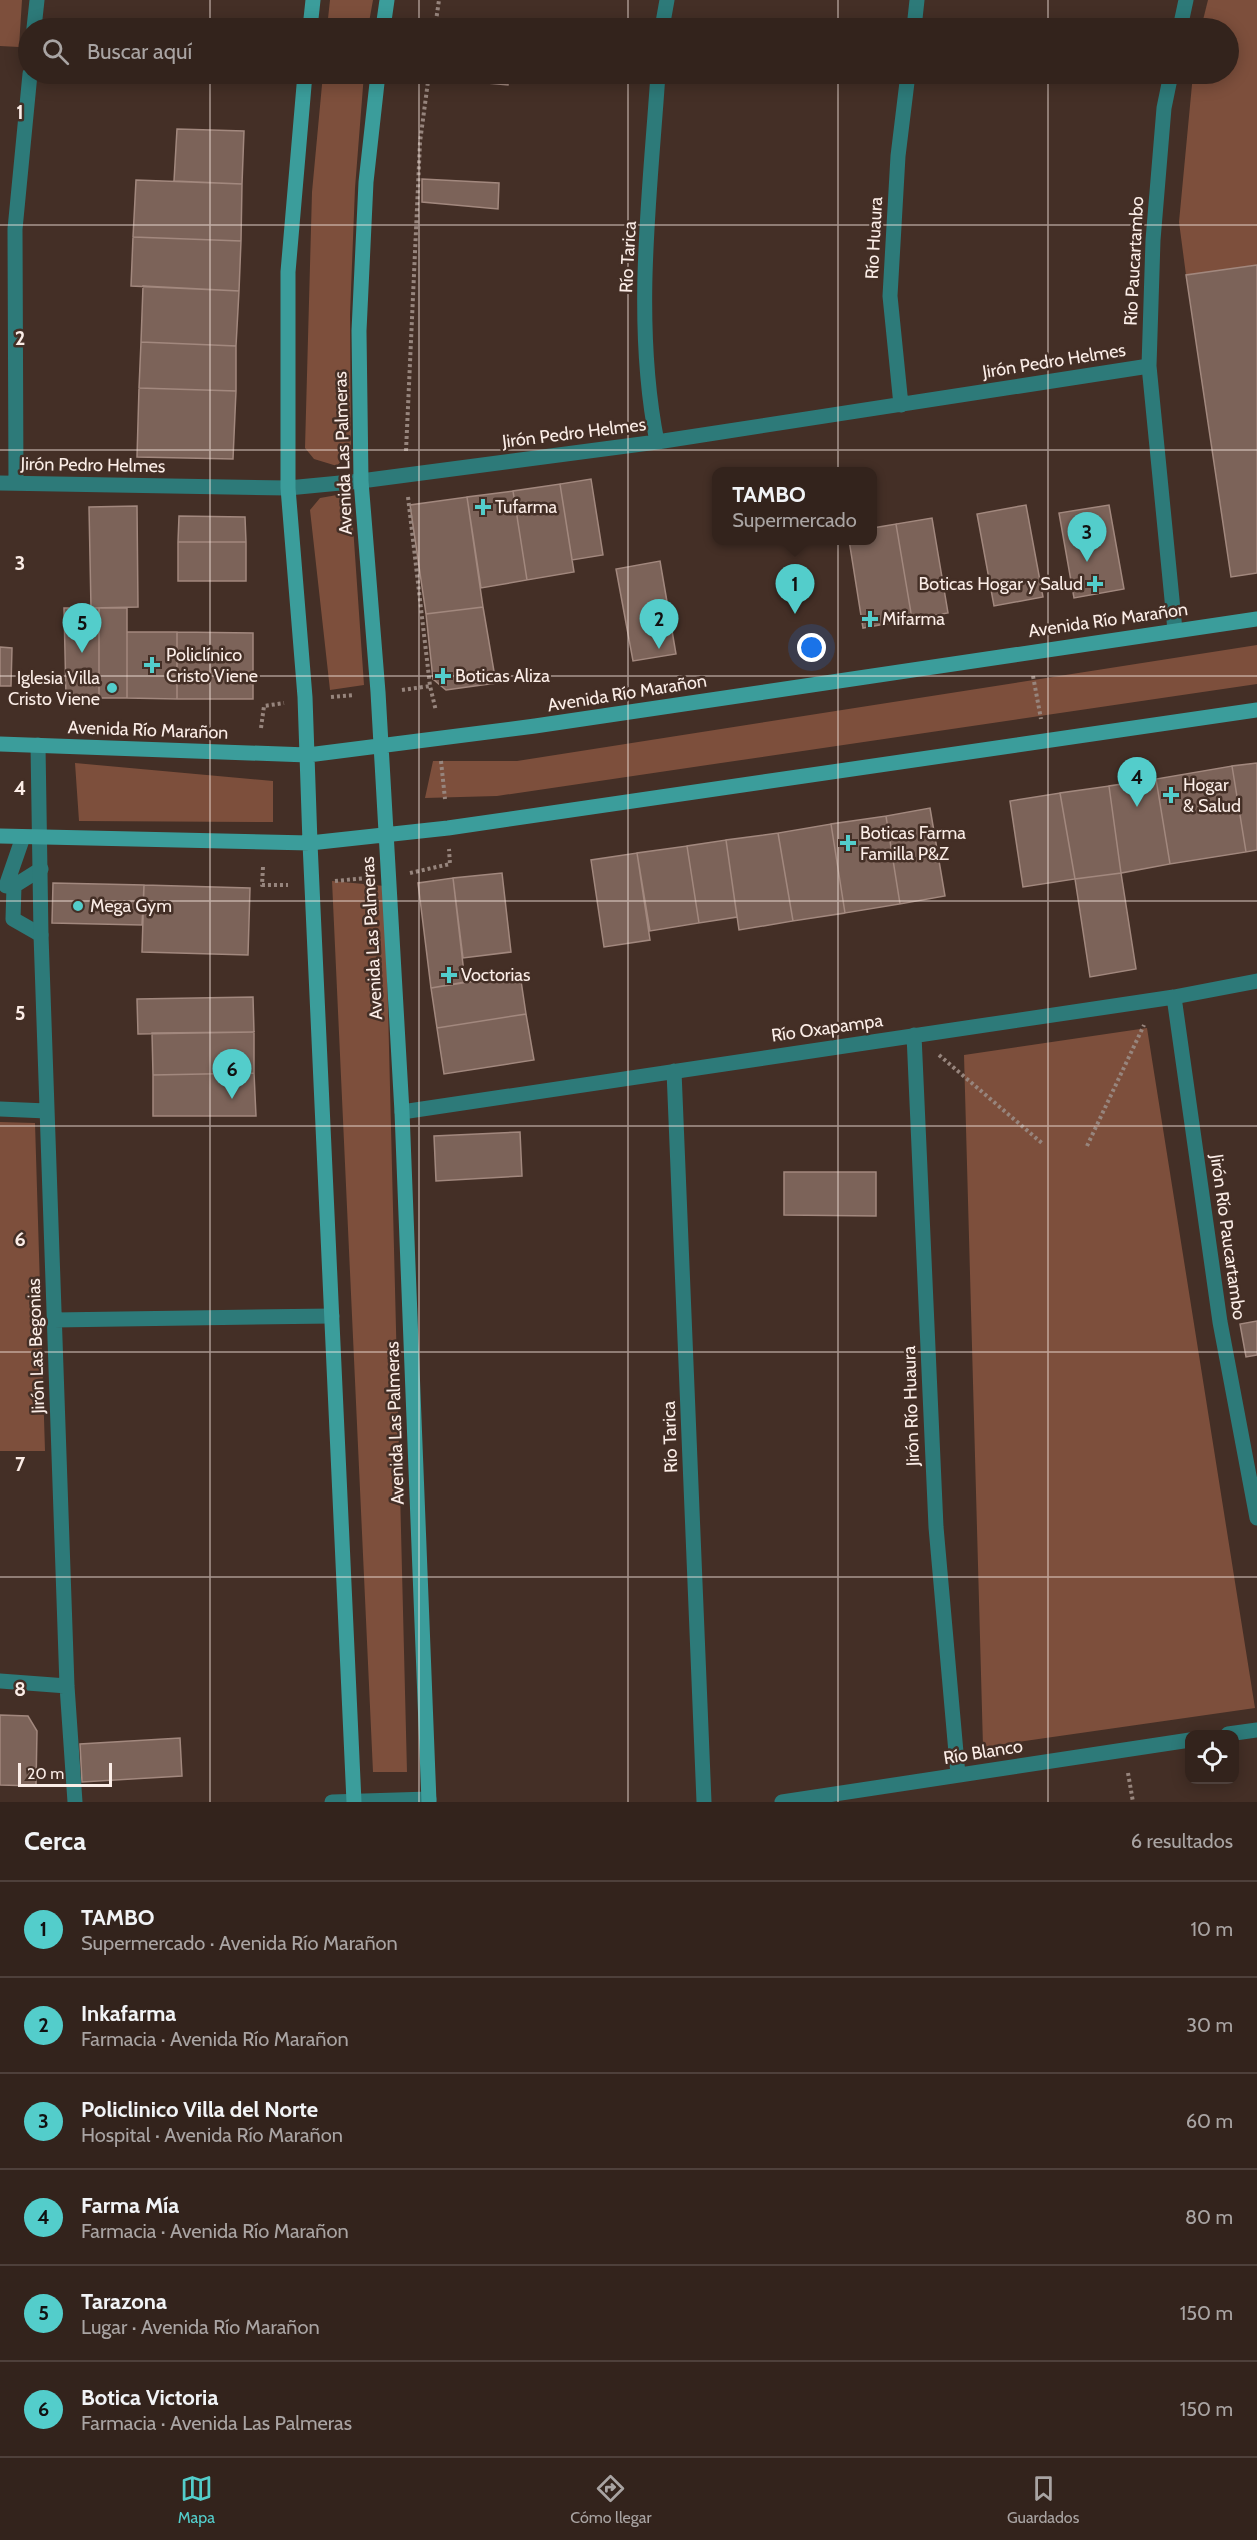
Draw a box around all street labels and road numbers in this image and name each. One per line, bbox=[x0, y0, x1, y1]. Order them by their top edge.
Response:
street label: Río Huaura bbox=[861, 196, 887, 280]
street label: Río Paucartambo bbox=[1120, 196, 1148, 326]
street label: Río Tarica bbox=[615, 220, 641, 294]
street label: Jirón Pedro Helmes bbox=[980, 339, 1127, 383]
street label: Avenida Las Palmeras bbox=[329, 371, 357, 535]
street label: Jirón Pedro Helmes bbox=[500, 413, 647, 453]
street label: Jirón Pedro Helmes bbox=[19, 453, 166, 477]
street label: Avenida Río Marañon bbox=[1027, 598, 1189, 642]
street label: Avenida Río Marañon bbox=[546, 670, 708, 716]
street label: Avenida Río Marañon bbox=[67, 716, 229, 744]
street label: Avenida Las Palmeras bbox=[357, 856, 387, 1020]
street label: Río Oxapampa bbox=[770, 1009, 885, 1047]
street label: Jirón Río Paucartambo bbox=[1205, 1152, 1251, 1321]
street label: Jirón Las Begonias bbox=[23, 1278, 49, 1415]
street label: Avenida Las Palmeras bbox=[381, 1341, 409, 1505]
street label: Jirón Río Huaura bbox=[898, 1345, 924, 1468]
street label: Río Tarica bbox=[658, 1400, 682, 1473]
street label: Río Blanco bbox=[942, 1735, 1024, 1769]

